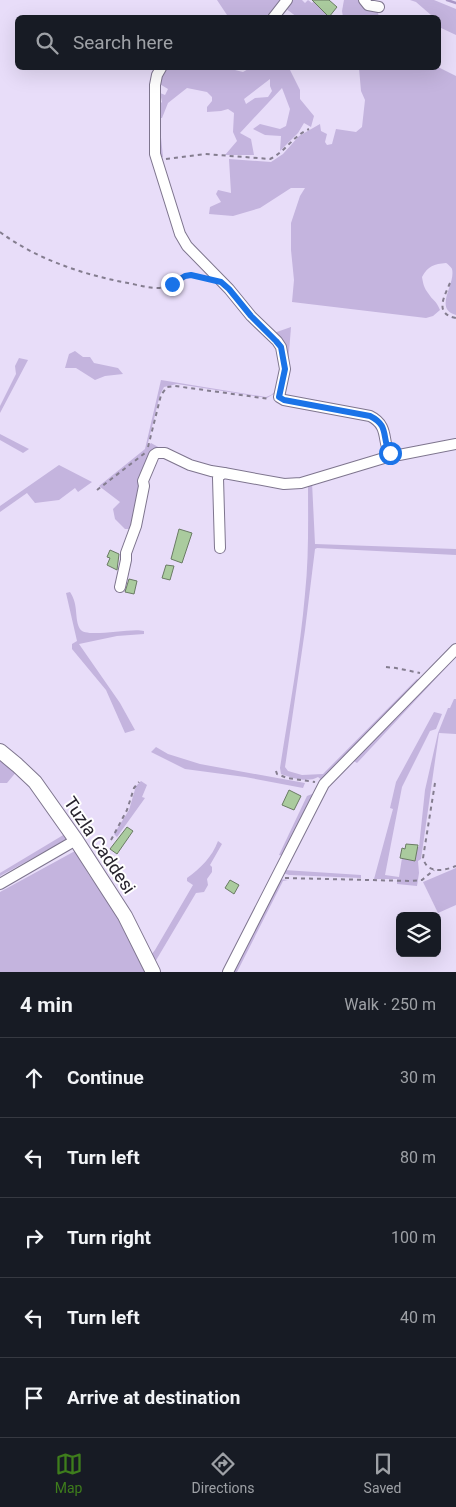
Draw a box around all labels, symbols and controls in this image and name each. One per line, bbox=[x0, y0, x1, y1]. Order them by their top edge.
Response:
search box bbox=[15, 15, 441, 70]
icon: search bbox=[33, 29, 61, 57]
text: Search here bbox=[73, 31, 173, 54]
route end bbox=[161, 273, 184, 296]
route start bbox=[379, 442, 402, 465]
street label: Tuzla Caddesi bbox=[60, 793, 140, 897]
map controls bbox=[396, 912, 441, 957]
button: layers bbox=[396, 912, 441, 957]
text: 4 min bbox=[20, 993, 73, 1017]
text: Walk · 250 m bbox=[344, 995, 436, 1014]
icon: ahead bbox=[20, 1064, 48, 1092]
text: Continue bbox=[67, 1066, 144, 1089]
text: 30 m bbox=[400, 1068, 436, 1087]
icon: left bbox=[20, 1144, 48, 1172]
text: Turn left bbox=[67, 1146, 140, 1169]
text: 80 m bbox=[400, 1148, 436, 1167]
icon: right bbox=[20, 1224, 48, 1252]
text: Turn right bbox=[67, 1226, 151, 1249]
text: 100 m bbox=[391, 1228, 436, 1247]
icon: left bbox=[20, 1304, 48, 1332]
text: Turn left bbox=[67, 1306, 140, 1329]
text: 40 m bbox=[400, 1308, 436, 1327]
icon: arrive bbox=[20, 1384, 48, 1412]
text: Arrive at destination bbox=[67, 1386, 240, 1409]
tab: Map bbox=[55, 1450, 83, 1496]
tab: Directions bbox=[192, 1450, 255, 1496]
tab: Saved bbox=[364, 1450, 401, 1496]

